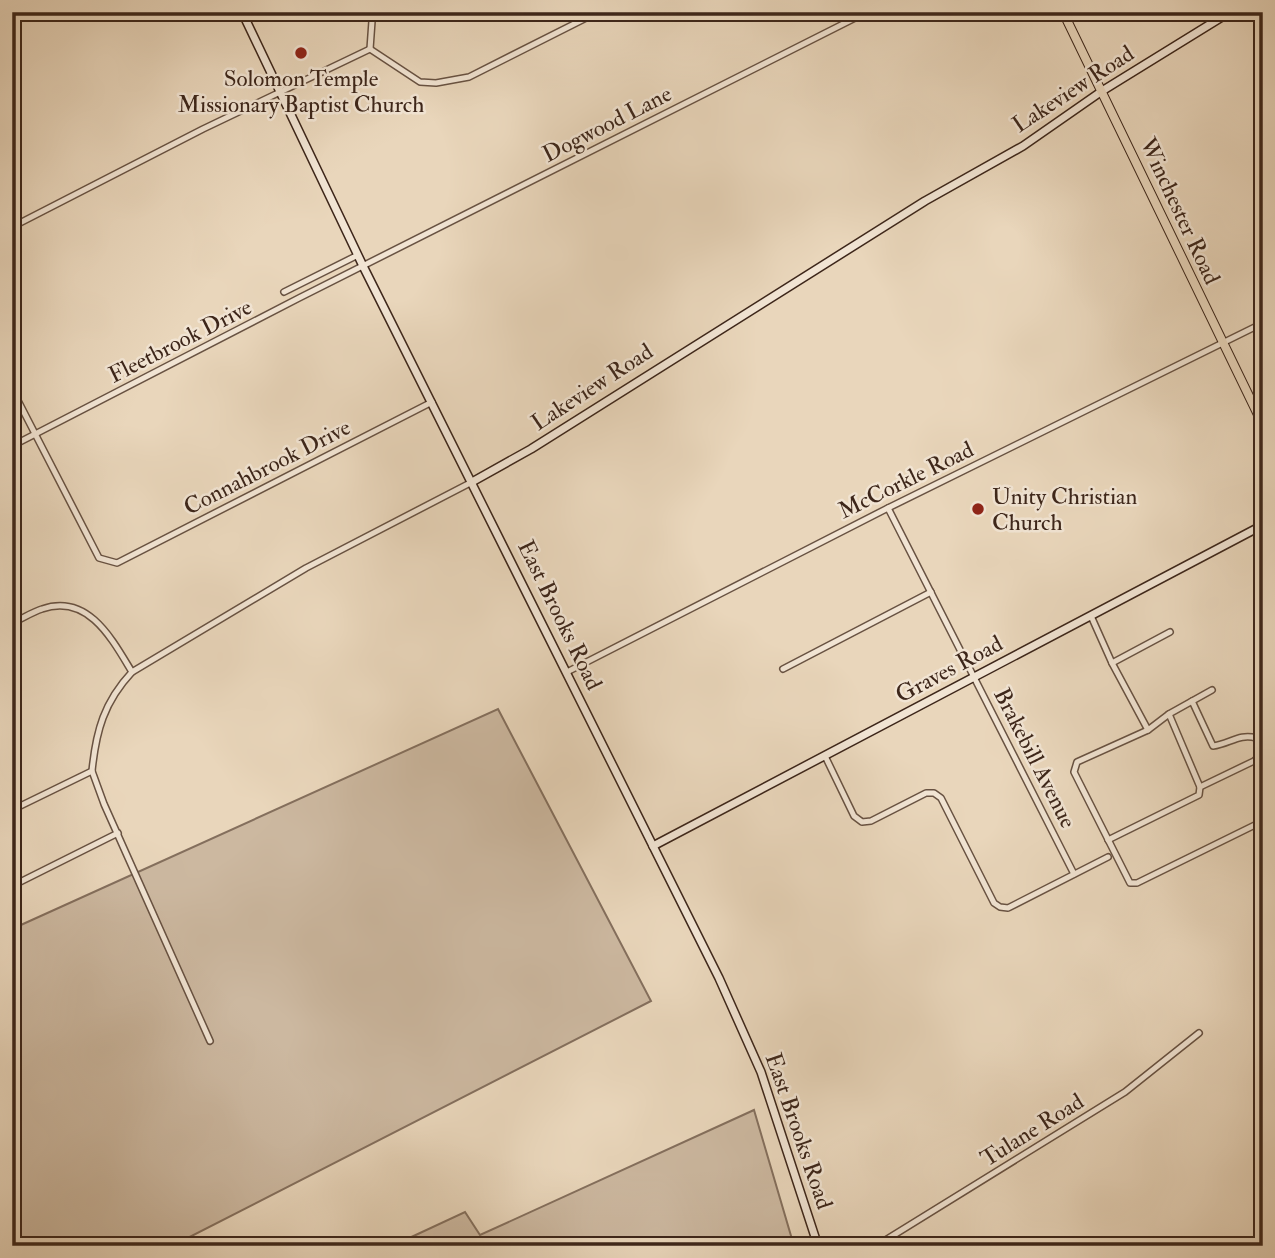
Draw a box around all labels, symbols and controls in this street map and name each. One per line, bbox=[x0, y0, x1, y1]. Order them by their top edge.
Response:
street label: Lakeview Road bbox=[1007, 39, 1139, 139]
marker: Solomon Temple Missionary Baptist Church bbox=[293, 45, 309, 61]
place label: Solomon Temple Missionary Baptist Church bbox=[178, 64, 424, 120]
street label: Dogwood Lane bbox=[538, 79, 677, 169]
street label: Winchester Road bbox=[1133, 132, 1227, 289]
street label: Fleetbrook Drive bbox=[103, 292, 257, 390]
street label: Lakeview Road bbox=[526, 337, 658, 437]
street label: Connahbrook Drive bbox=[179, 412, 356, 522]
street label: McCorkle Road bbox=[834, 435, 978, 525]
place label: Unity Christian Church bbox=[992, 482, 1137, 537]
marker: Unity Christian Church bbox=[970, 501, 986, 517]
street label: East Brooks Road bbox=[511, 535, 609, 695]
street label: Graves Road bbox=[890, 629, 1008, 709]
street label: Brakebill Avenue bbox=[987, 683, 1083, 833]
street label: East Brooks Road bbox=[759, 1049, 839, 1213]
street label: Tulane Road bbox=[975, 1087, 1089, 1173]

